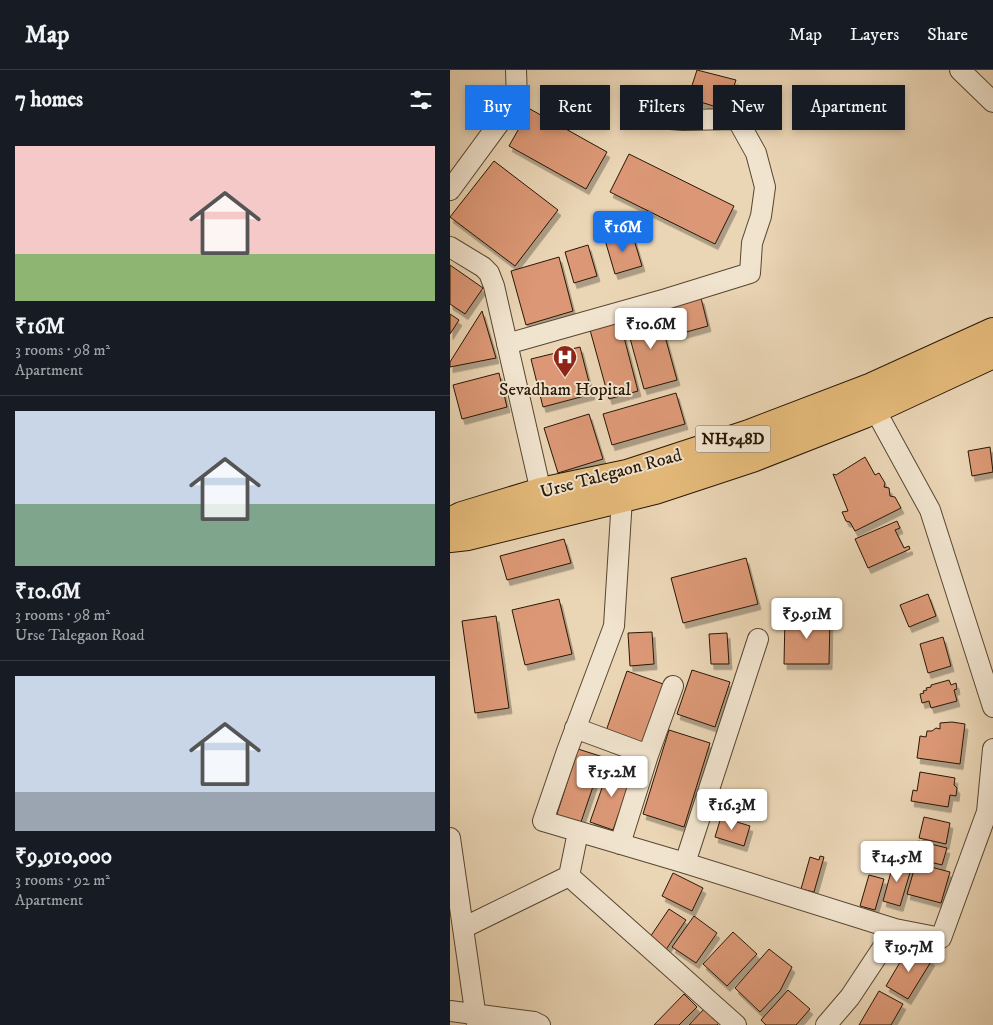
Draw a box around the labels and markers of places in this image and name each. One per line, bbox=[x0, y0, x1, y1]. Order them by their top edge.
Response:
pin: ₹16M bbox=[593, 210, 653, 253]
pin: ₹10.6M bbox=[610, 308, 692, 350]
hospital icon: Sevadham Hopital bbox=[552, 344, 578, 378]
place label: Sevadham Hopital bbox=[499, 379, 632, 401]
pin: ₹9.91M bbox=[766, 598, 848, 640]
pin: ₹15.2M bbox=[571, 756, 653, 798]
pin: ₹16.3M bbox=[691, 788, 773, 831]
pin: ₹14.5M bbox=[856, 840, 938, 883]
pin: ₹19.7M bbox=[868, 930, 950, 973]

